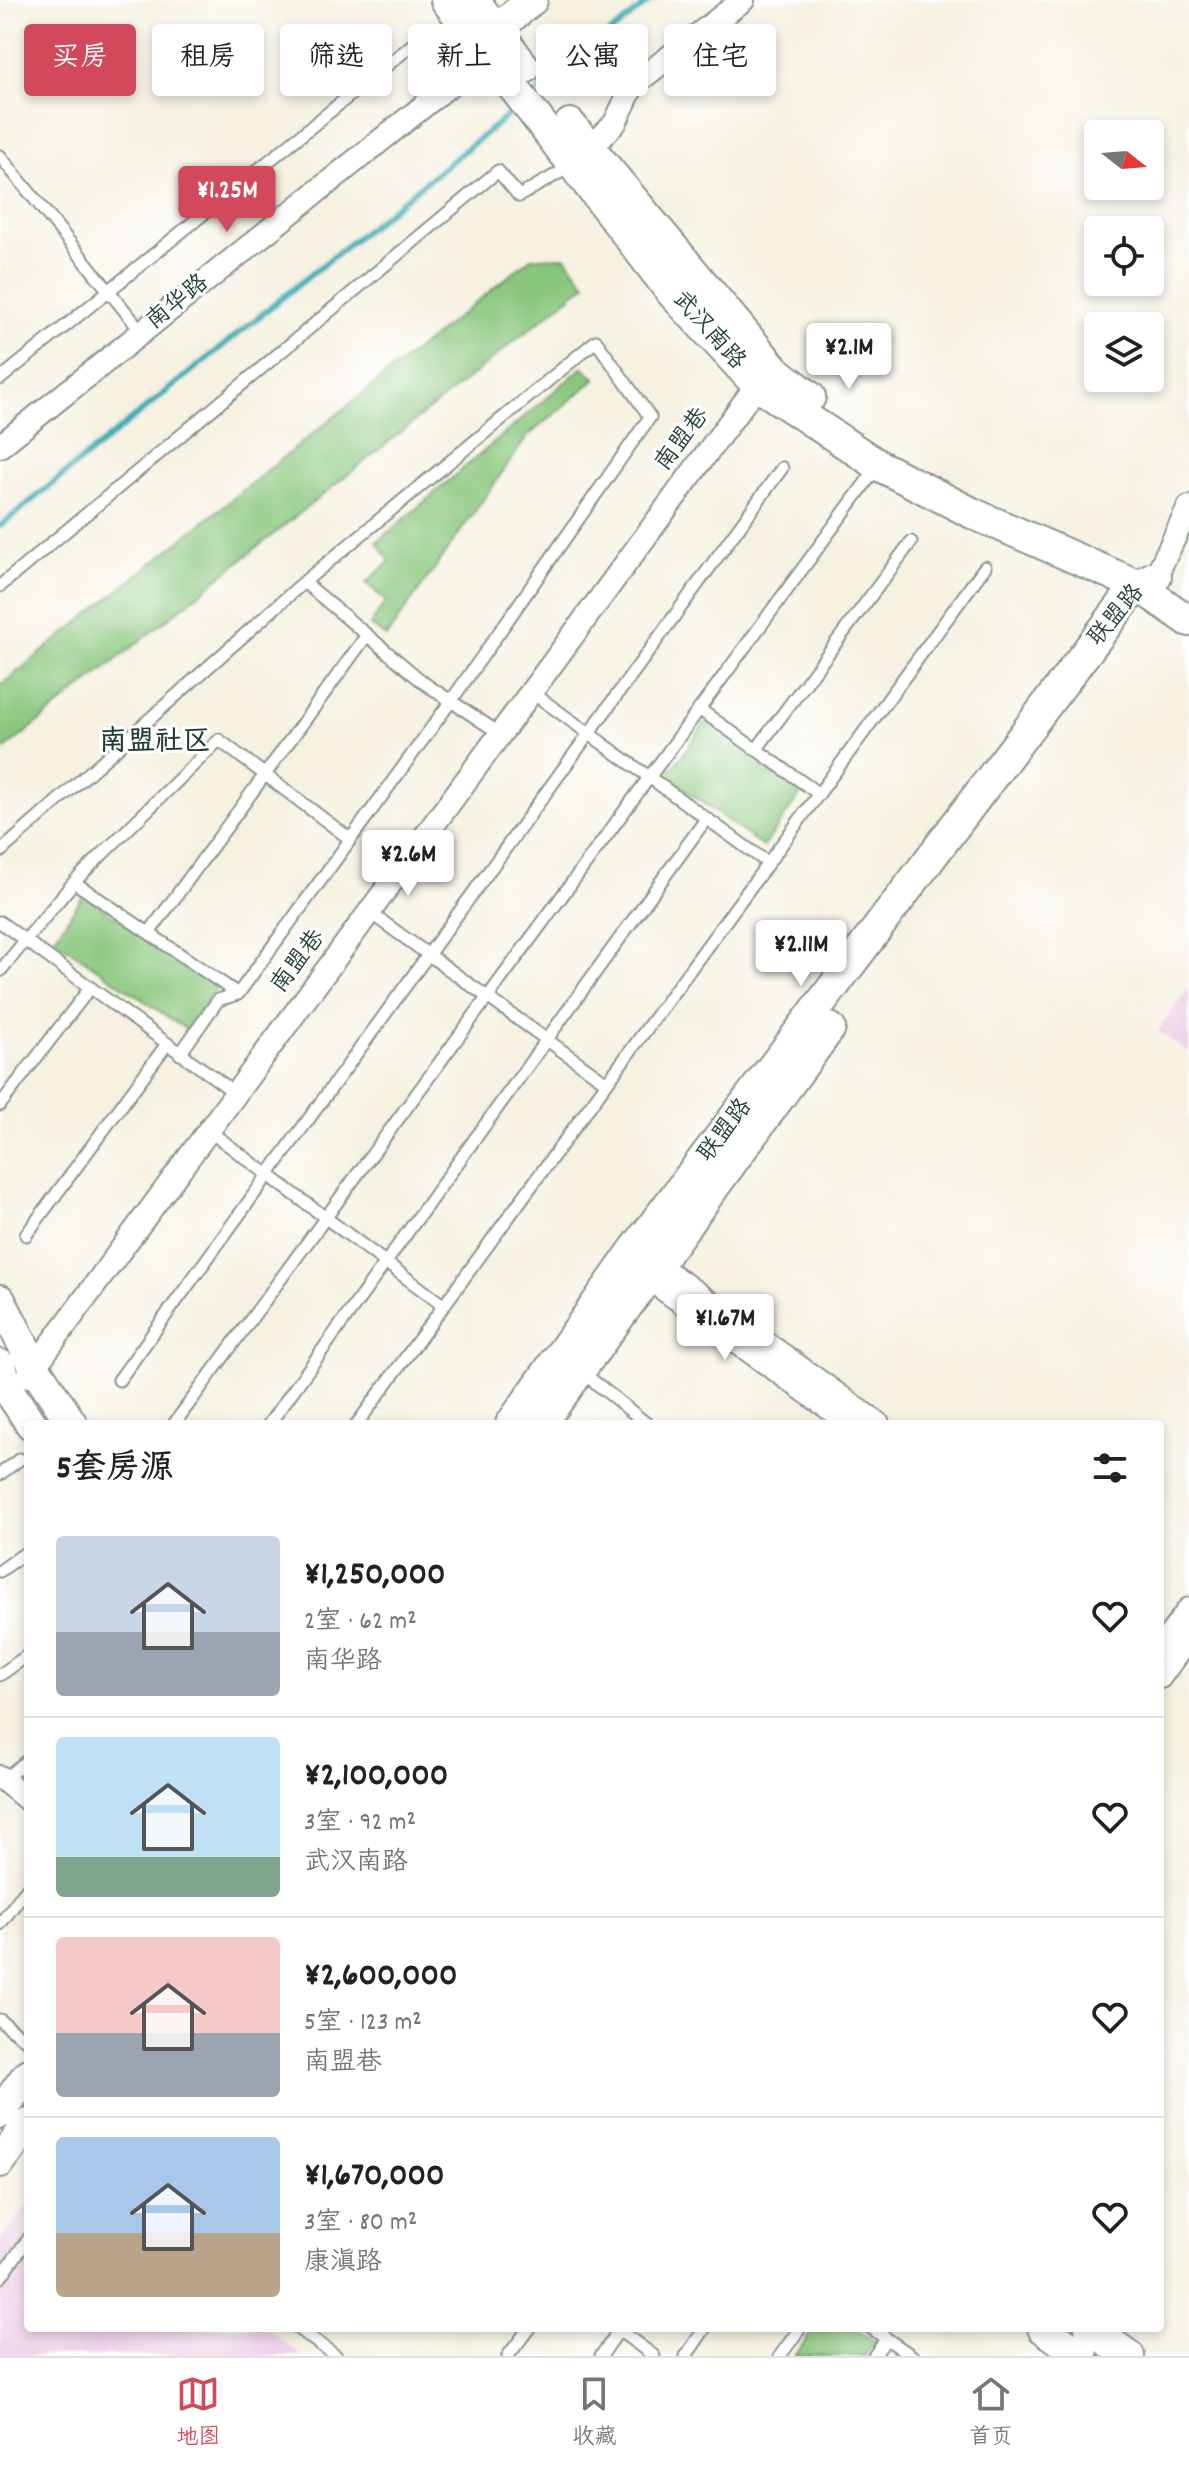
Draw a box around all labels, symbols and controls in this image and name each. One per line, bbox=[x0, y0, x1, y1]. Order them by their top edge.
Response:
chip: 买房 bbox=[24, 24, 136, 96]
chip: 租房 bbox=[152, 24, 264, 96]
chip: 筛选 bbox=[280, 24, 392, 96]
chip: 新上 bbox=[408, 24, 520, 96]
chip: 公寓 bbox=[536, 24, 648, 96]
chip: 住宅 bbox=[664, 24, 776, 96]
north arrow bbox=[1084, 120, 1164, 200]
map controls bbox=[1084, 120, 1164, 392]
pin: ¥1.25M bbox=[162, 166, 292, 234]
text: ¥1.25M bbox=[196, 173, 258, 210]
button: locate bbox=[1084, 216, 1164, 296]
street label: 南华路 bbox=[139, 267, 217, 339]
street label: 武汉南路 bbox=[663, 284, 753, 378]
button: layers bbox=[1084, 312, 1164, 392]
pin: ¥2.1M bbox=[793, 323, 905, 391]
text: ¥2.1M bbox=[824, 330, 874, 367]
street label: 南盟巷 bbox=[648, 401, 718, 479]
street label: 联盟路 bbox=[1081, 577, 1153, 655]
district label: 南盟社区 bbox=[99, 724, 211, 764]
pin: ¥2.6M bbox=[352, 830, 464, 898]
text: ¥2.6M bbox=[380, 837, 436, 874]
pin: ¥2.11M bbox=[736, 920, 866, 988]
street label: 南盟巷 bbox=[264, 923, 334, 1001]
text: ¥2.11M bbox=[774, 927, 828, 964]
street label: 联盟路 bbox=[691, 1092, 761, 1170]
pin: ¥1.67M bbox=[660, 1294, 790, 1362]
text: ¥1.67M bbox=[695, 1301, 755, 1338]
text: 5套房源 bbox=[56, 1446, 174, 1495]
icon: filters bbox=[1088, 1446, 1132, 1490]
text: ¥1,250,000 bbox=[304, 1552, 446, 1601]
icon: home bbox=[120, 1568, 216, 1664]
icon: heart bbox=[1088, 1594, 1132, 1638]
text: 2室 · 62 m² bbox=[304, 1604, 417, 1641]
text: 南华路 bbox=[304, 1644, 382, 1681]
text: ¥2,100,000 bbox=[304, 1753, 448, 1802]
icon: home bbox=[120, 1769, 216, 1865]
icon: heart bbox=[1088, 1795, 1132, 1839]
text: 3室 · 92 m² bbox=[304, 1805, 416, 1842]
text: 武汉南路 bbox=[304, 1845, 408, 1882]
text: ¥2,600,000 bbox=[304, 1953, 458, 2002]
icon: home bbox=[120, 1969, 216, 2065]
icon: heart bbox=[1088, 1995, 1132, 2039]
text: 5室 · 123 m² bbox=[304, 2005, 422, 2042]
text: 南盟巷 bbox=[304, 2045, 382, 2082]
text: ¥1,670,000 bbox=[304, 2153, 445, 2202]
icon: home bbox=[120, 2169, 216, 2265]
icon: heart bbox=[1088, 2195, 1132, 2239]
text: 3室 · 80 m² bbox=[304, 2205, 417, 2242]
text: 康滇路 bbox=[304, 2245, 382, 2282]
tab: 地图 bbox=[176, 2372, 220, 2454]
tab: 收藏 bbox=[572, 2372, 617, 2454]
tab: 首页 bbox=[969, 2372, 1013, 2454]

